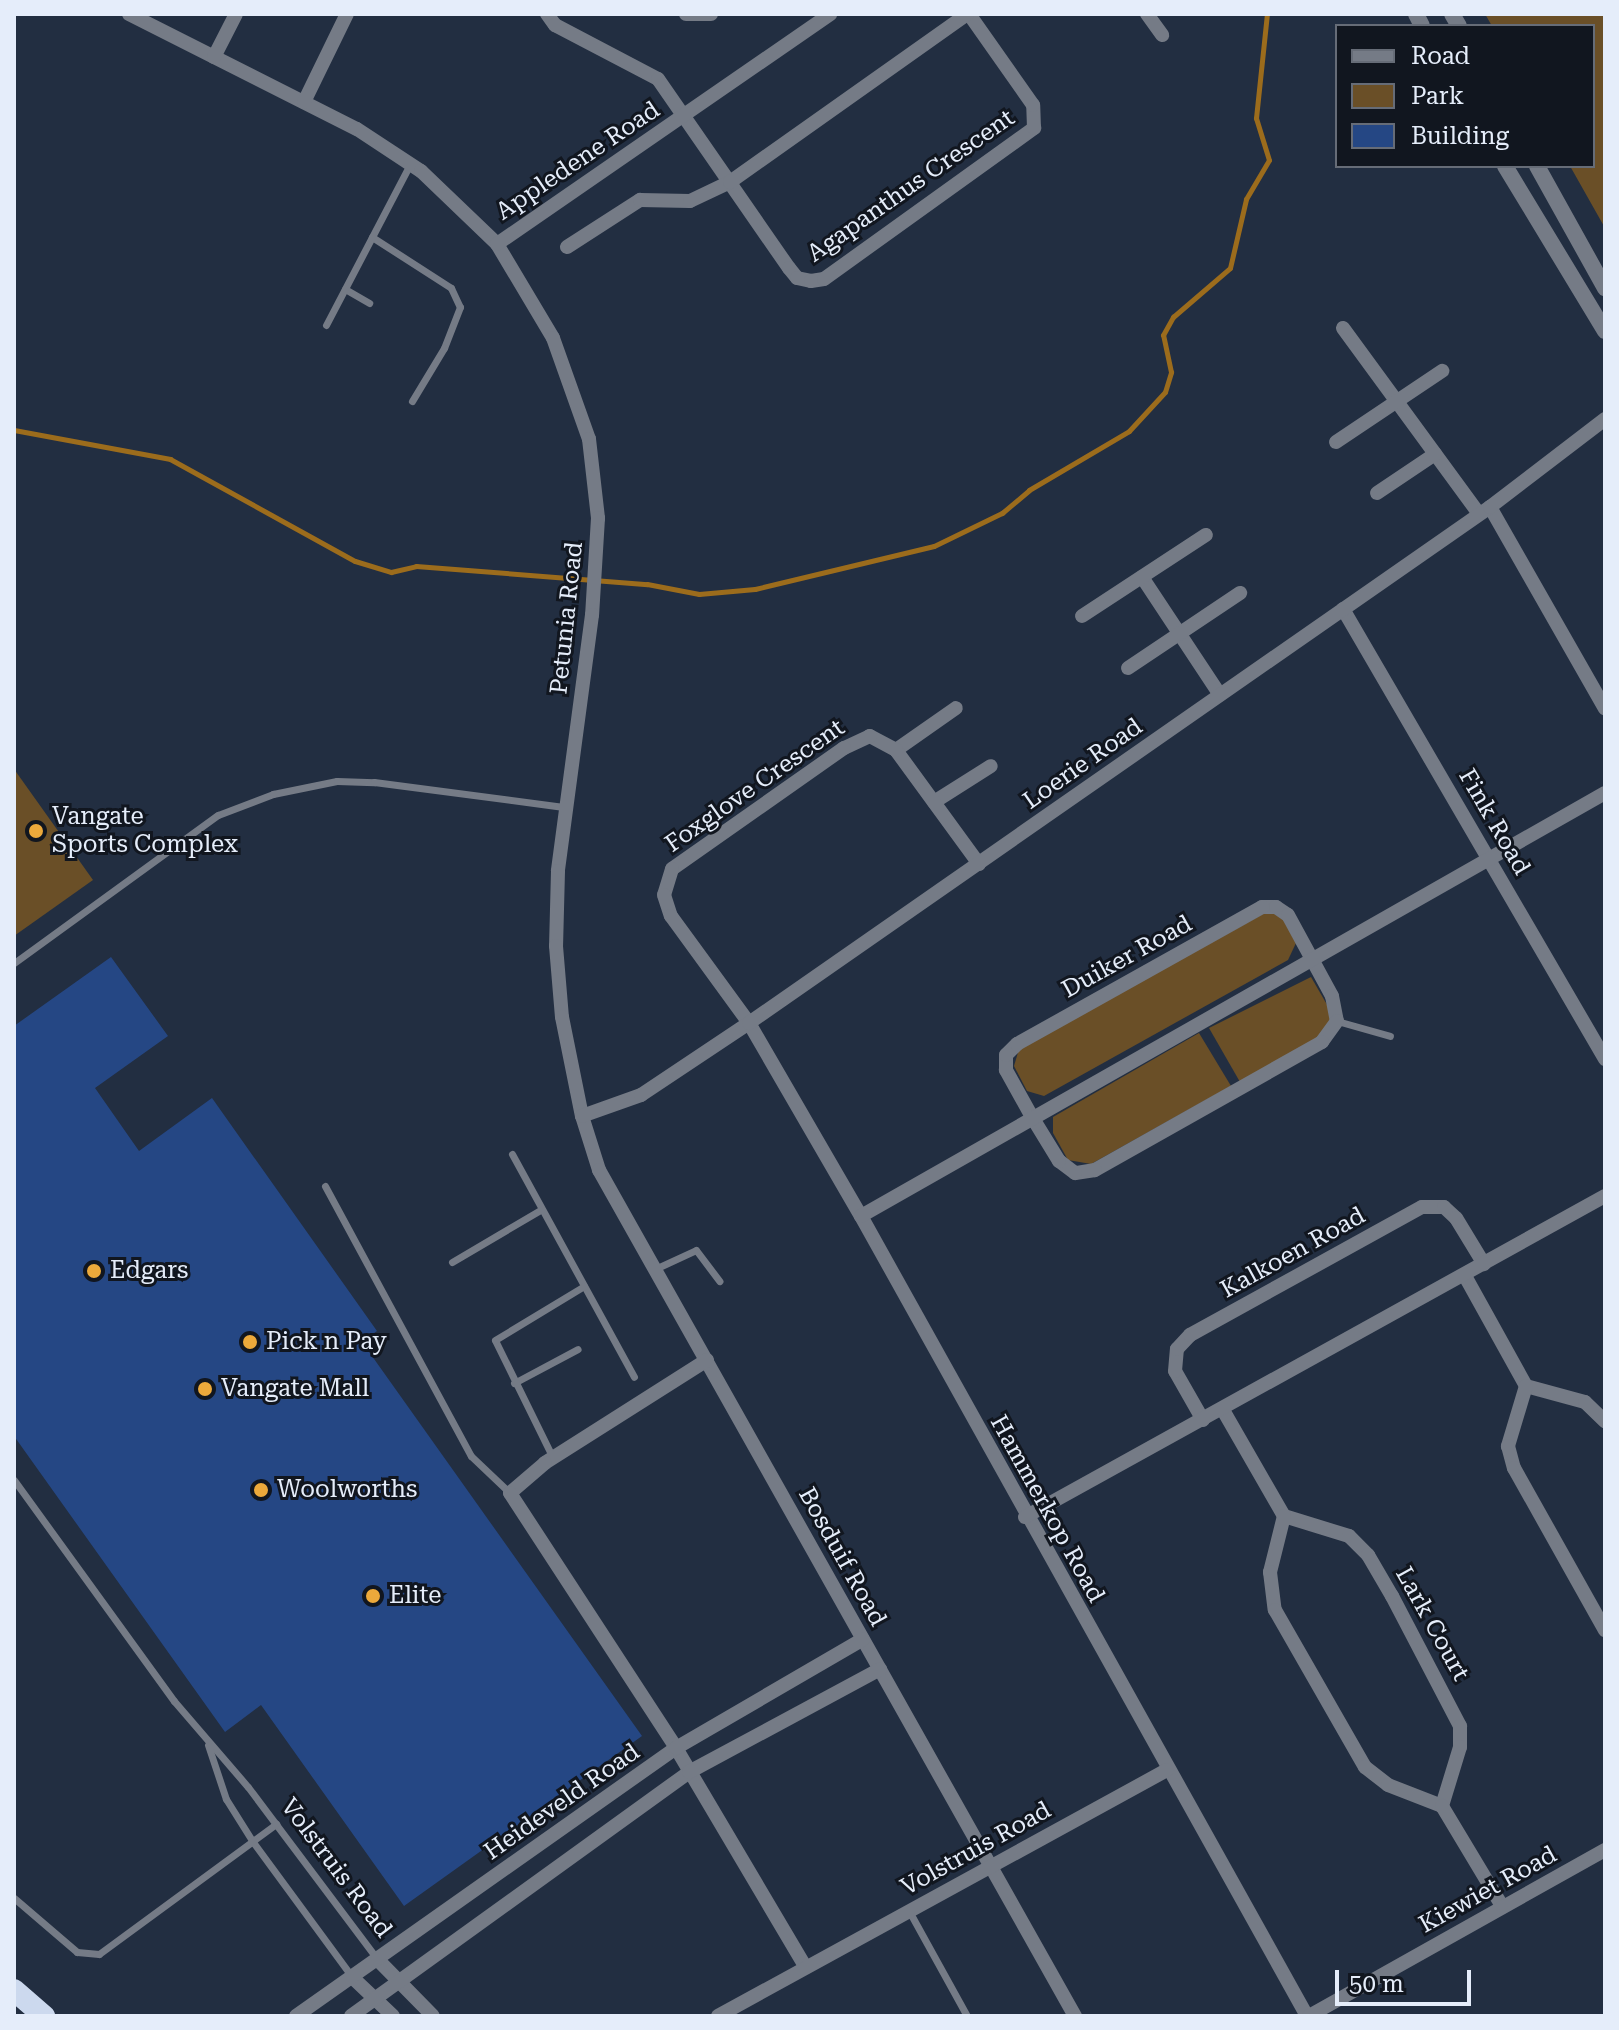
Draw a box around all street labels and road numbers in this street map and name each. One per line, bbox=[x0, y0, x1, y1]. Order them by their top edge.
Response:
street label: Appledene Road bbox=[491, 96, 665, 226]
street label: Agapanthus Crescent bbox=[802, 104, 1020, 268]
street label: Petunia Road bbox=[545, 540, 589, 696]
street label: Loerie Road bbox=[1018, 712, 1148, 816]
street label: Foxglove Crescent bbox=[660, 713, 850, 859]
street label: Fink Road bbox=[1452, 764, 1536, 880]
street label: Duiker Road bbox=[1057, 910, 1197, 1004]
street label: Kalkoen Road bbox=[1216, 1202, 1370, 1304]
street label: Hammerkop Road bbox=[984, 1410, 1110, 1608]
street label: Bosduif Road bbox=[792, 1482, 892, 1632]
street label: Lark Court bbox=[1389, 1562, 1475, 1686]
street label: Heideveld Road bbox=[479, 1738, 645, 1866]
street label: Volstruis Road bbox=[274, 1793, 398, 1943]
street label: Volstruis Road bbox=[896, 1796, 1056, 1902]
street label: Kiewiet Road bbox=[1414, 1840, 1562, 1940]

